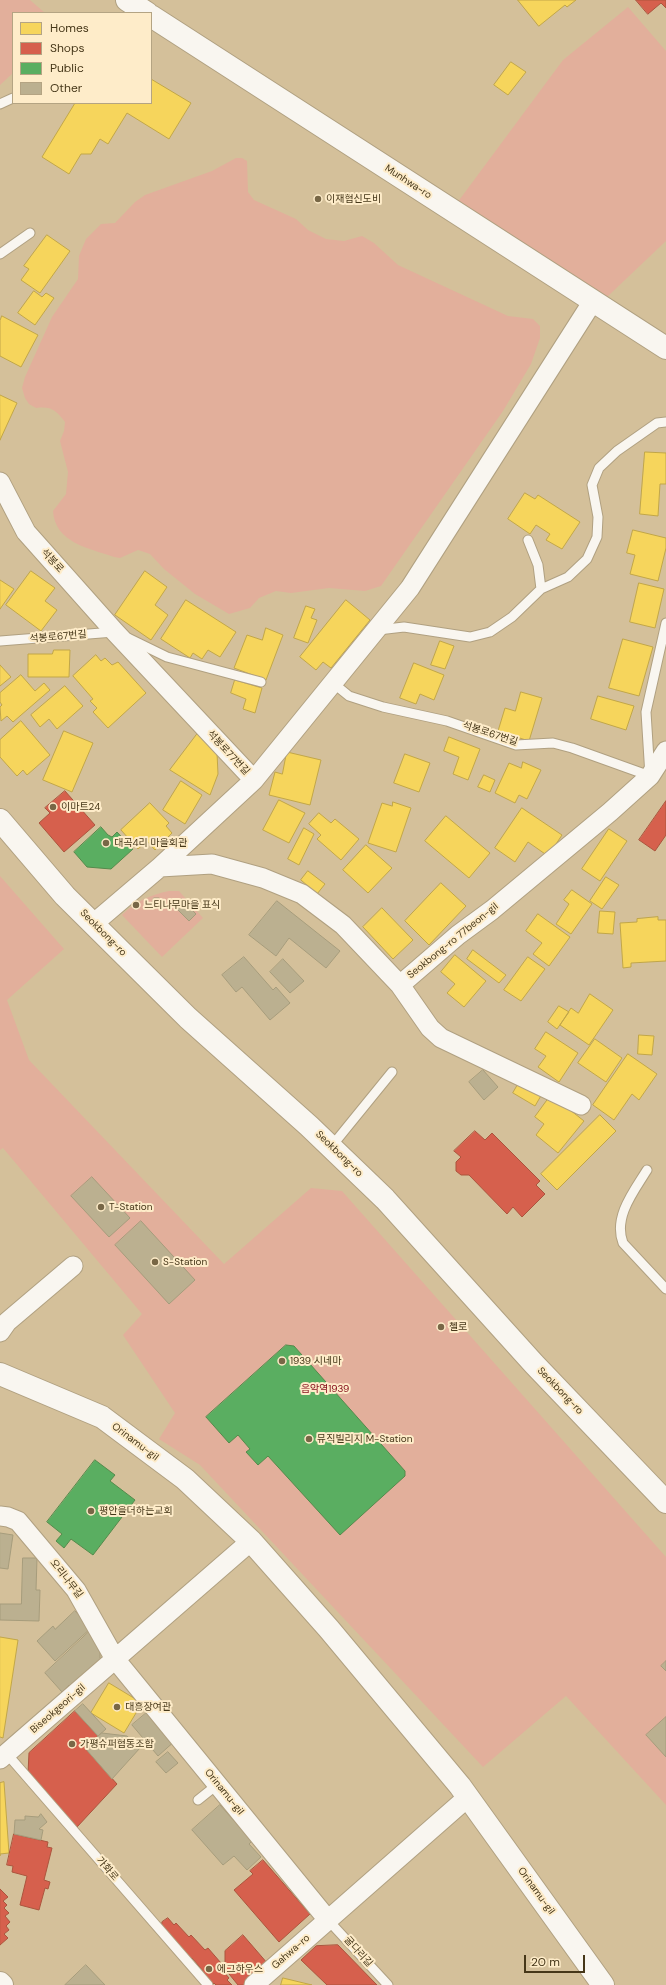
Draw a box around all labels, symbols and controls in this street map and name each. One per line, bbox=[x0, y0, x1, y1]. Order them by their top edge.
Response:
legend bbox=[12, 12, 152, 104]
text: Homes bbox=[50, 20, 89, 36]
text: Shops bbox=[50, 40, 85, 56]
text: Public bbox=[50, 60, 84, 76]
text: Other bbox=[50, 80, 82, 96]
street label: Munhwa-ro bbox=[382, 162, 434, 202]
place label: 이재협신도비 bbox=[326, 193, 381, 205]
marker: 이재협신도비 bbox=[313, 194, 323, 204]
street label: 석봉로 bbox=[38, 547, 66, 575]
street label: 석봉로67번길 bbox=[29, 629, 87, 645]
street label: 석봉로67번길 bbox=[461, 719, 519, 749]
street label: 석봉로77번길 bbox=[204, 728, 252, 778]
place label: 이마트24 bbox=[61, 801, 100, 813]
marker: 이마트24 bbox=[48, 802, 58, 812]
place label: 대곡4리 마을회관 bbox=[114, 837, 187, 849]
marker: 대곡4리 마을회관 bbox=[101, 838, 111, 848]
place label: 느티나무마을 표식 bbox=[144, 899, 220, 911]
marker: 느티나무마을 표식 bbox=[131, 900, 141, 910]
street label: Seokbong-ro 77beon-gil bbox=[405, 901, 501, 981]
street label: Seokbong-ro bbox=[77, 907, 129, 959]
street label: Seokbong-ro bbox=[313, 1129, 365, 1179]
place label: T-Station bbox=[109, 1201, 153, 1213]
marker: T-Station bbox=[96, 1202, 106, 1212]
place label: S-Station bbox=[163, 1256, 207, 1268]
marker: S-Station bbox=[150, 1257, 160, 1267]
place label: 첼로 bbox=[449, 1321, 467, 1333]
marker: 첼로 bbox=[436, 1322, 446, 1332]
place label: 1939 시네마 bbox=[290, 1355, 341, 1367]
marker: 1939 시네마 bbox=[277, 1356, 287, 1366]
street label: Seokbong-ro bbox=[535, 1365, 585, 1417]
park label: 음악역1939 bbox=[301, 1383, 349, 1395]
street label: Orinamu-gil bbox=[109, 1421, 161, 1463]
place label: 뮤직빌리지 M-Station bbox=[317, 1433, 412, 1445]
marker: 뮤직빌리지 M-Station bbox=[304, 1434, 314, 1444]
place label: 평안을더하는교회 bbox=[99, 1505, 173, 1517]
marker: 평안을더하는교회 bbox=[86, 1506, 96, 1516]
street label: 오리나무길 bbox=[47, 1557, 85, 1601]
street label: Biseokgeori-gil bbox=[28, 1682, 88, 1736]
place label: 대흥장여관 bbox=[125, 1701, 171, 1713]
marker: 대흥장여관 bbox=[112, 1702, 122, 1712]
place label: 가평슈퍼협동조합 bbox=[80, 1738, 154, 1750]
marker: 가평슈퍼협동조합 bbox=[67, 1739, 77, 1749]
street label: Orinamu-gil bbox=[202, 1767, 246, 1817]
street label: 가화로 bbox=[93, 1855, 121, 1883]
street label: Orinamu-gil bbox=[515, 1865, 557, 1917]
street label: Gahwa-ro bbox=[270, 1932, 312, 1972]
street label: 굴다리길 bbox=[341, 1934, 375, 1970]
scale bar bbox=[526, 1947, 587, 1973]
text: 20 m bbox=[531, 1954, 560, 1970]
place label: 에그하우스 bbox=[217, 1963, 263, 1975]
marker: 에그하우스 bbox=[204, 1964, 214, 1974]

